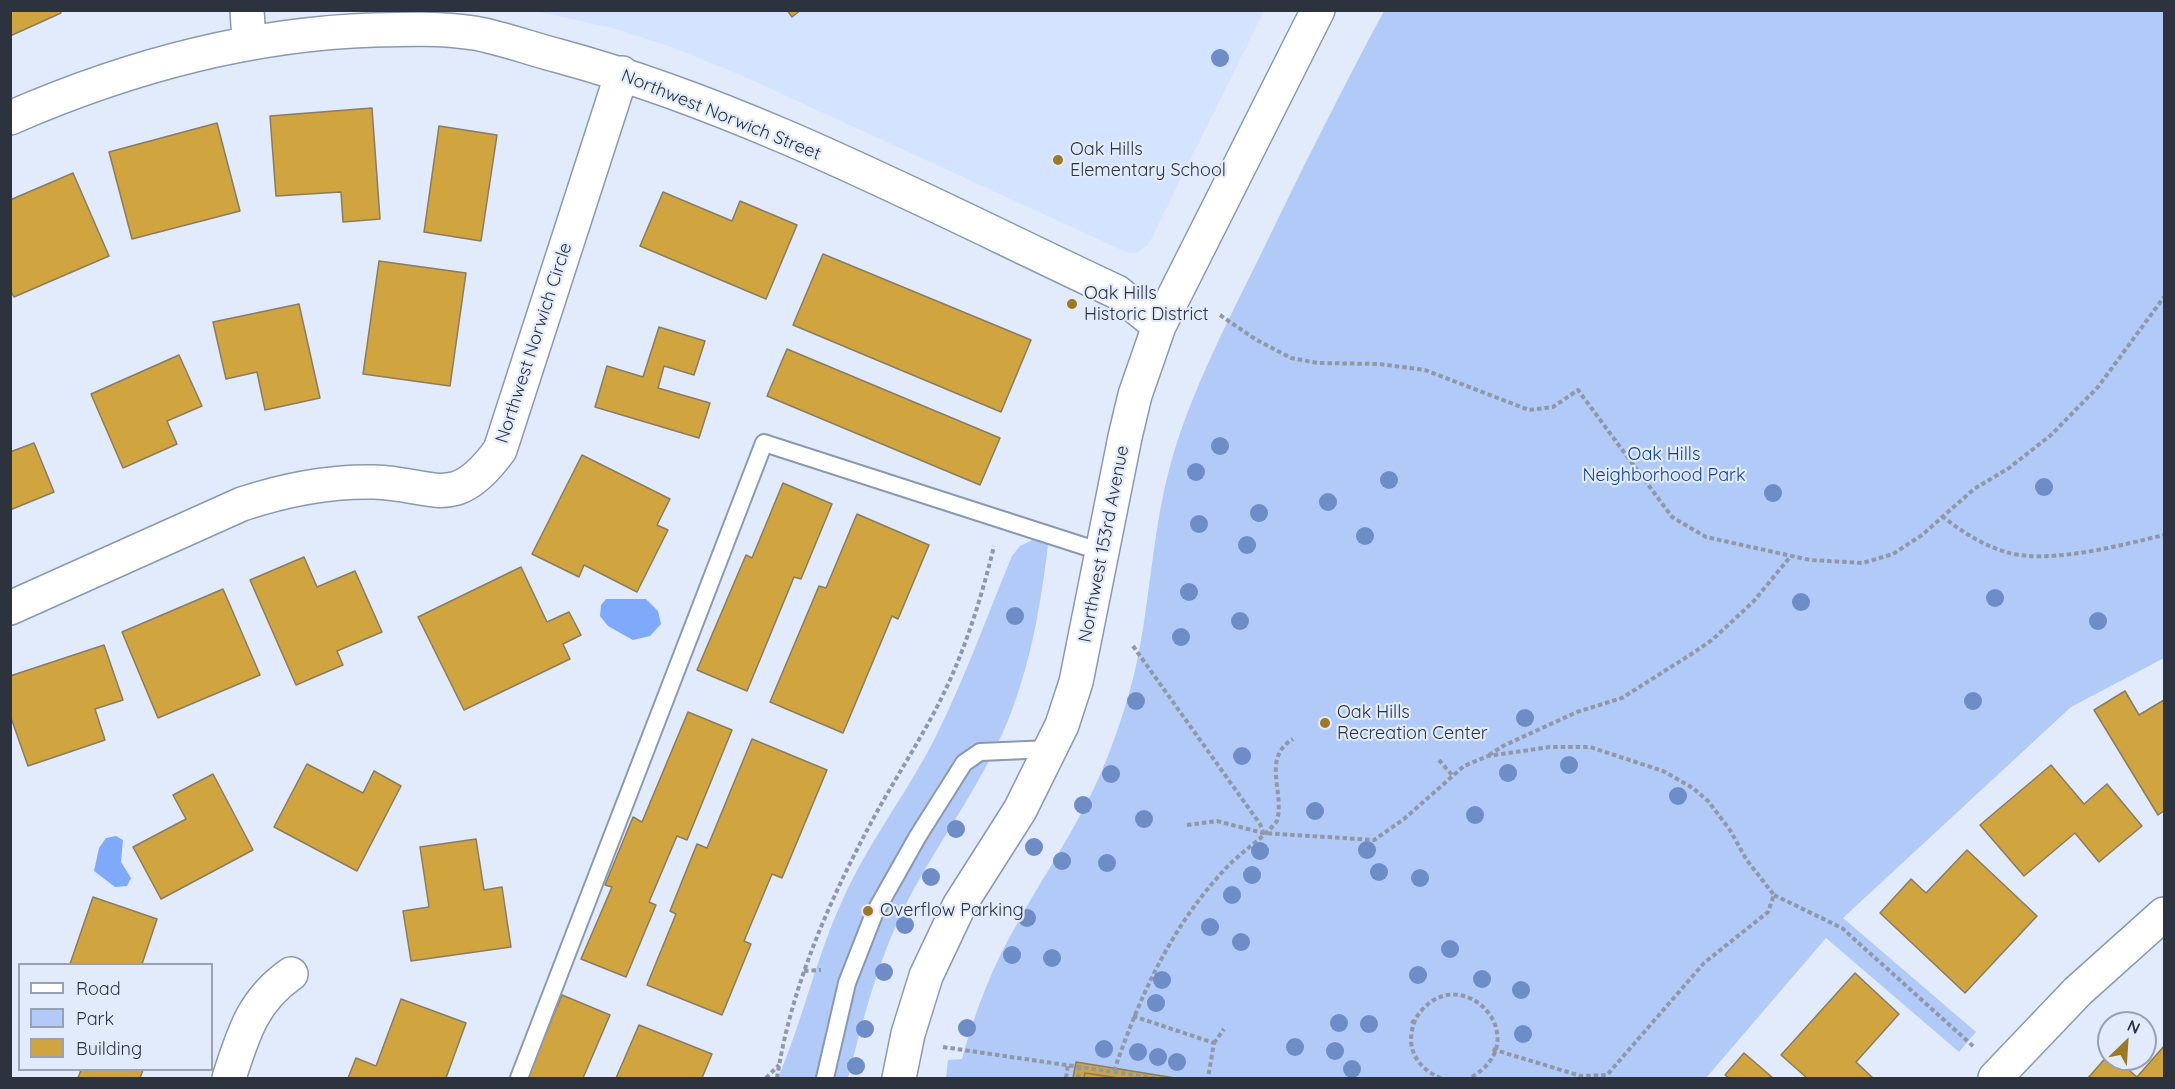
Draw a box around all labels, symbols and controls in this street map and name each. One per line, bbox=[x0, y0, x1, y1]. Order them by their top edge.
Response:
street label: Northwest Norwich Street bbox=[618, 65, 824, 165]
place label: Oak Hills Elementary School bbox=[1070, 139, 1226, 182]
marker: Oak Hills Elementary School bbox=[1051, 153, 1065, 167]
street label: Northwest Norwich Circle bbox=[491, 240, 577, 446]
place label: Oak Hills Historic District bbox=[1084, 283, 1209, 326]
marker: Oak Hills Historic District bbox=[1065, 297, 1079, 311]
street label: Northwest 153rd Avenue bbox=[1074, 444, 1134, 644]
park label: Oak Hills Neighborhood Park bbox=[1582, 444, 1746, 486]
place label: Oak Hills Recreation Center bbox=[1337, 702, 1488, 744]
marker: Oak Hills Recreation Center bbox=[1318, 716, 1332, 730]
place label: Overflow Parking bbox=[880, 900, 1024, 922]
marker: Overflow Parking bbox=[861, 904, 875, 918]
legend bbox=[18, 963, 213, 1071]
text: Road bbox=[76, 977, 121, 1000]
text: Park bbox=[76, 1007, 114, 1030]
north arrow bbox=[2097, 1011, 2157, 1071]
text: N bbox=[2124, 1015, 2143, 1038]
text: Building bbox=[76, 1037, 142, 1060]

